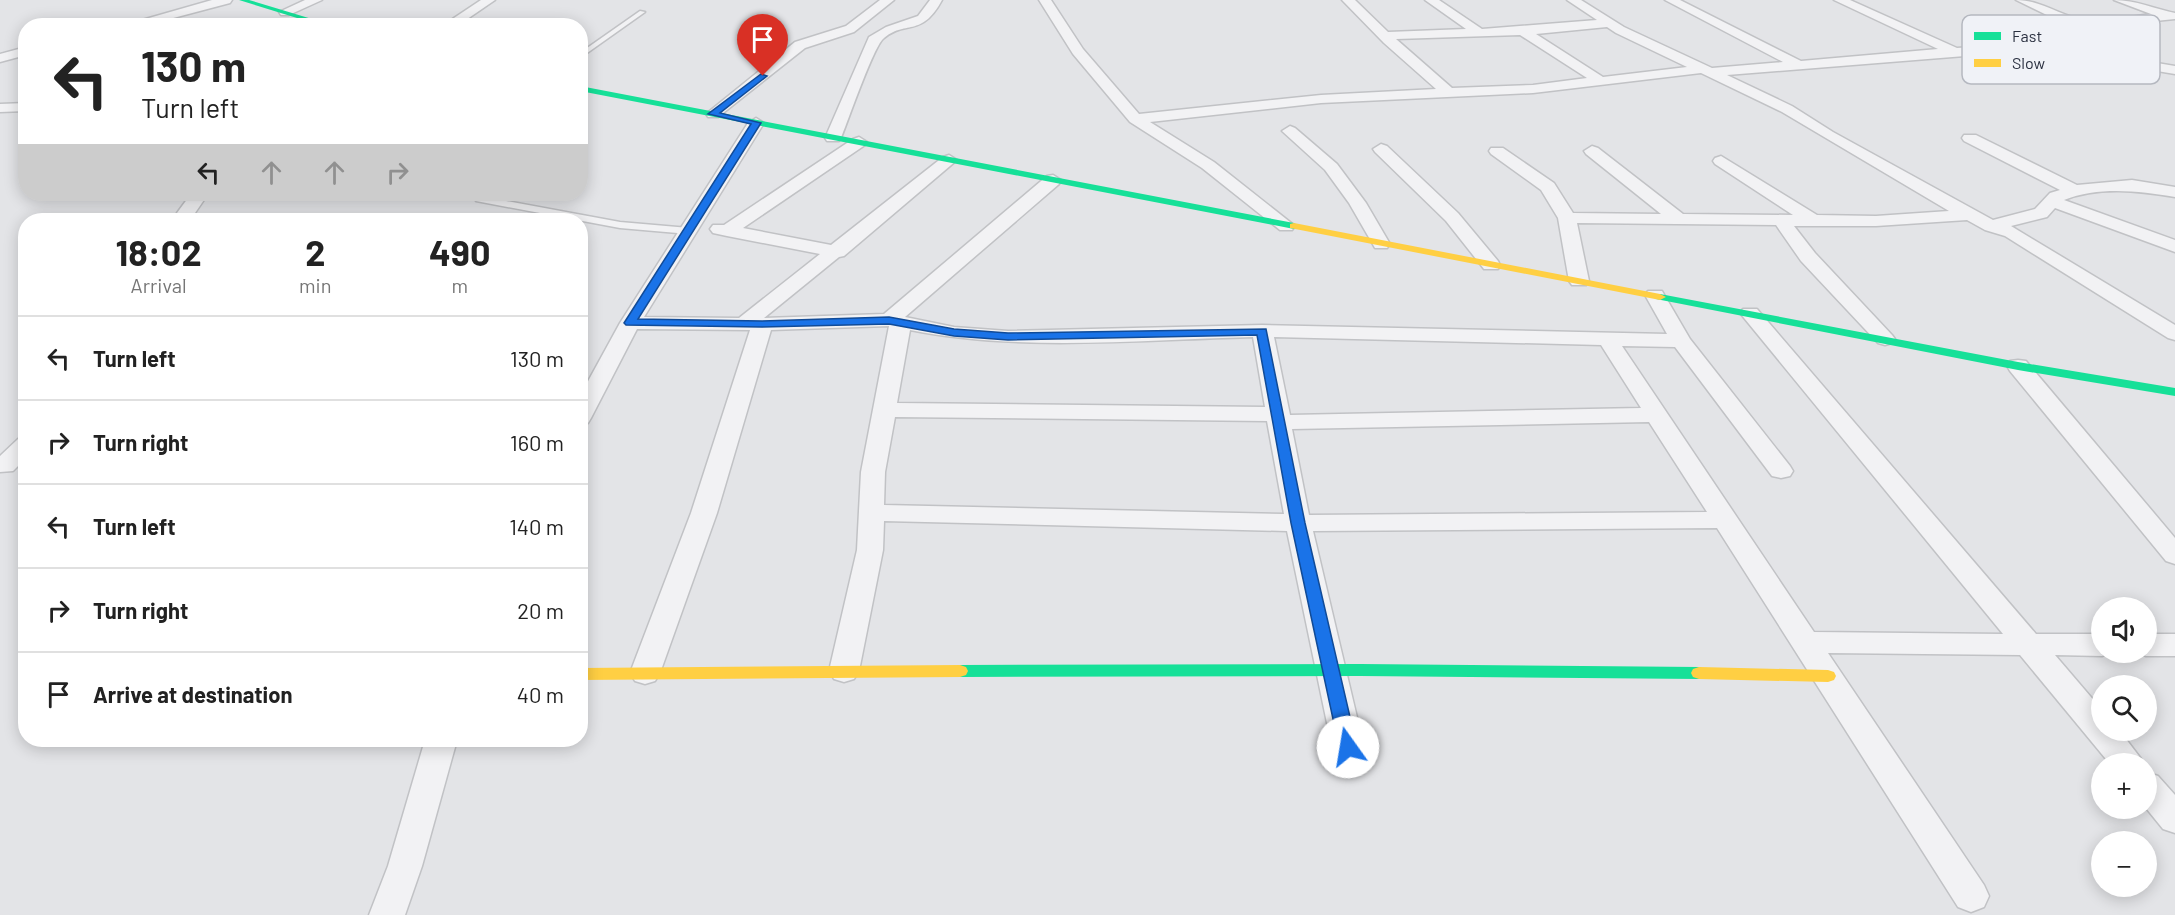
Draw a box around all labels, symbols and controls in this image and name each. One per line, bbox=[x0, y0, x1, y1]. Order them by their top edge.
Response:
pin bbox=[737, 14, 788, 76]
legend bbox=[1962, 15, 2160, 84]
icon: arrive bbox=[746, 23, 779, 56]
text: Fast bbox=[2012, 26, 2042, 45]
text: 130 m bbox=[141, 40, 246, 90]
icon: left bbox=[42, 42, 120, 120]
text: Slow bbox=[2012, 53, 2045, 72]
text: Turn left bbox=[141, 91, 239, 123]
icon: left bbox=[192, 156, 225, 189]
icon: ahead bbox=[255, 156, 288, 189]
icon: ahead bbox=[318, 156, 351, 189]
icon: right bbox=[381, 156, 414, 189]
text: 18:02 bbox=[116, 230, 202, 273]
text: 2 bbox=[305, 230, 325, 273]
text: 490 bbox=[429, 230, 490, 273]
text: Arrival bbox=[131, 273, 186, 297]
text: min bbox=[299, 273, 332, 297]
text: m bbox=[451, 273, 468, 297]
icon: left bbox=[42, 342, 75, 375]
text: Turn left bbox=[93, 345, 176, 371]
text: 130 m bbox=[510, 345, 564, 371]
icon: right bbox=[42, 426, 75, 459]
text: Turn right bbox=[93, 429, 188, 455]
text: 160 m bbox=[510, 429, 564, 455]
icon: left bbox=[42, 510, 75, 543]
text: Turn left bbox=[93, 513, 176, 539]
text: 140 m bbox=[509, 513, 564, 539]
icon: right bbox=[42, 594, 75, 627]
text: Turn right bbox=[93, 597, 188, 623]
text: 20 m bbox=[517, 597, 564, 623]
map controls bbox=[2091, 597, 2157, 897]
button: sound bbox=[2091, 597, 2157, 663]
button: search bbox=[2091, 675, 2157, 741]
icon: arrive bbox=[42, 678, 75, 711]
text: Arrive at destination bbox=[93, 681, 292, 707]
text: 40 m bbox=[517, 681, 564, 707]
position arrow bbox=[1316, 715, 1380, 779]
button: + bbox=[2091, 753, 2157, 819]
button: − bbox=[2091, 831, 2157, 897]

